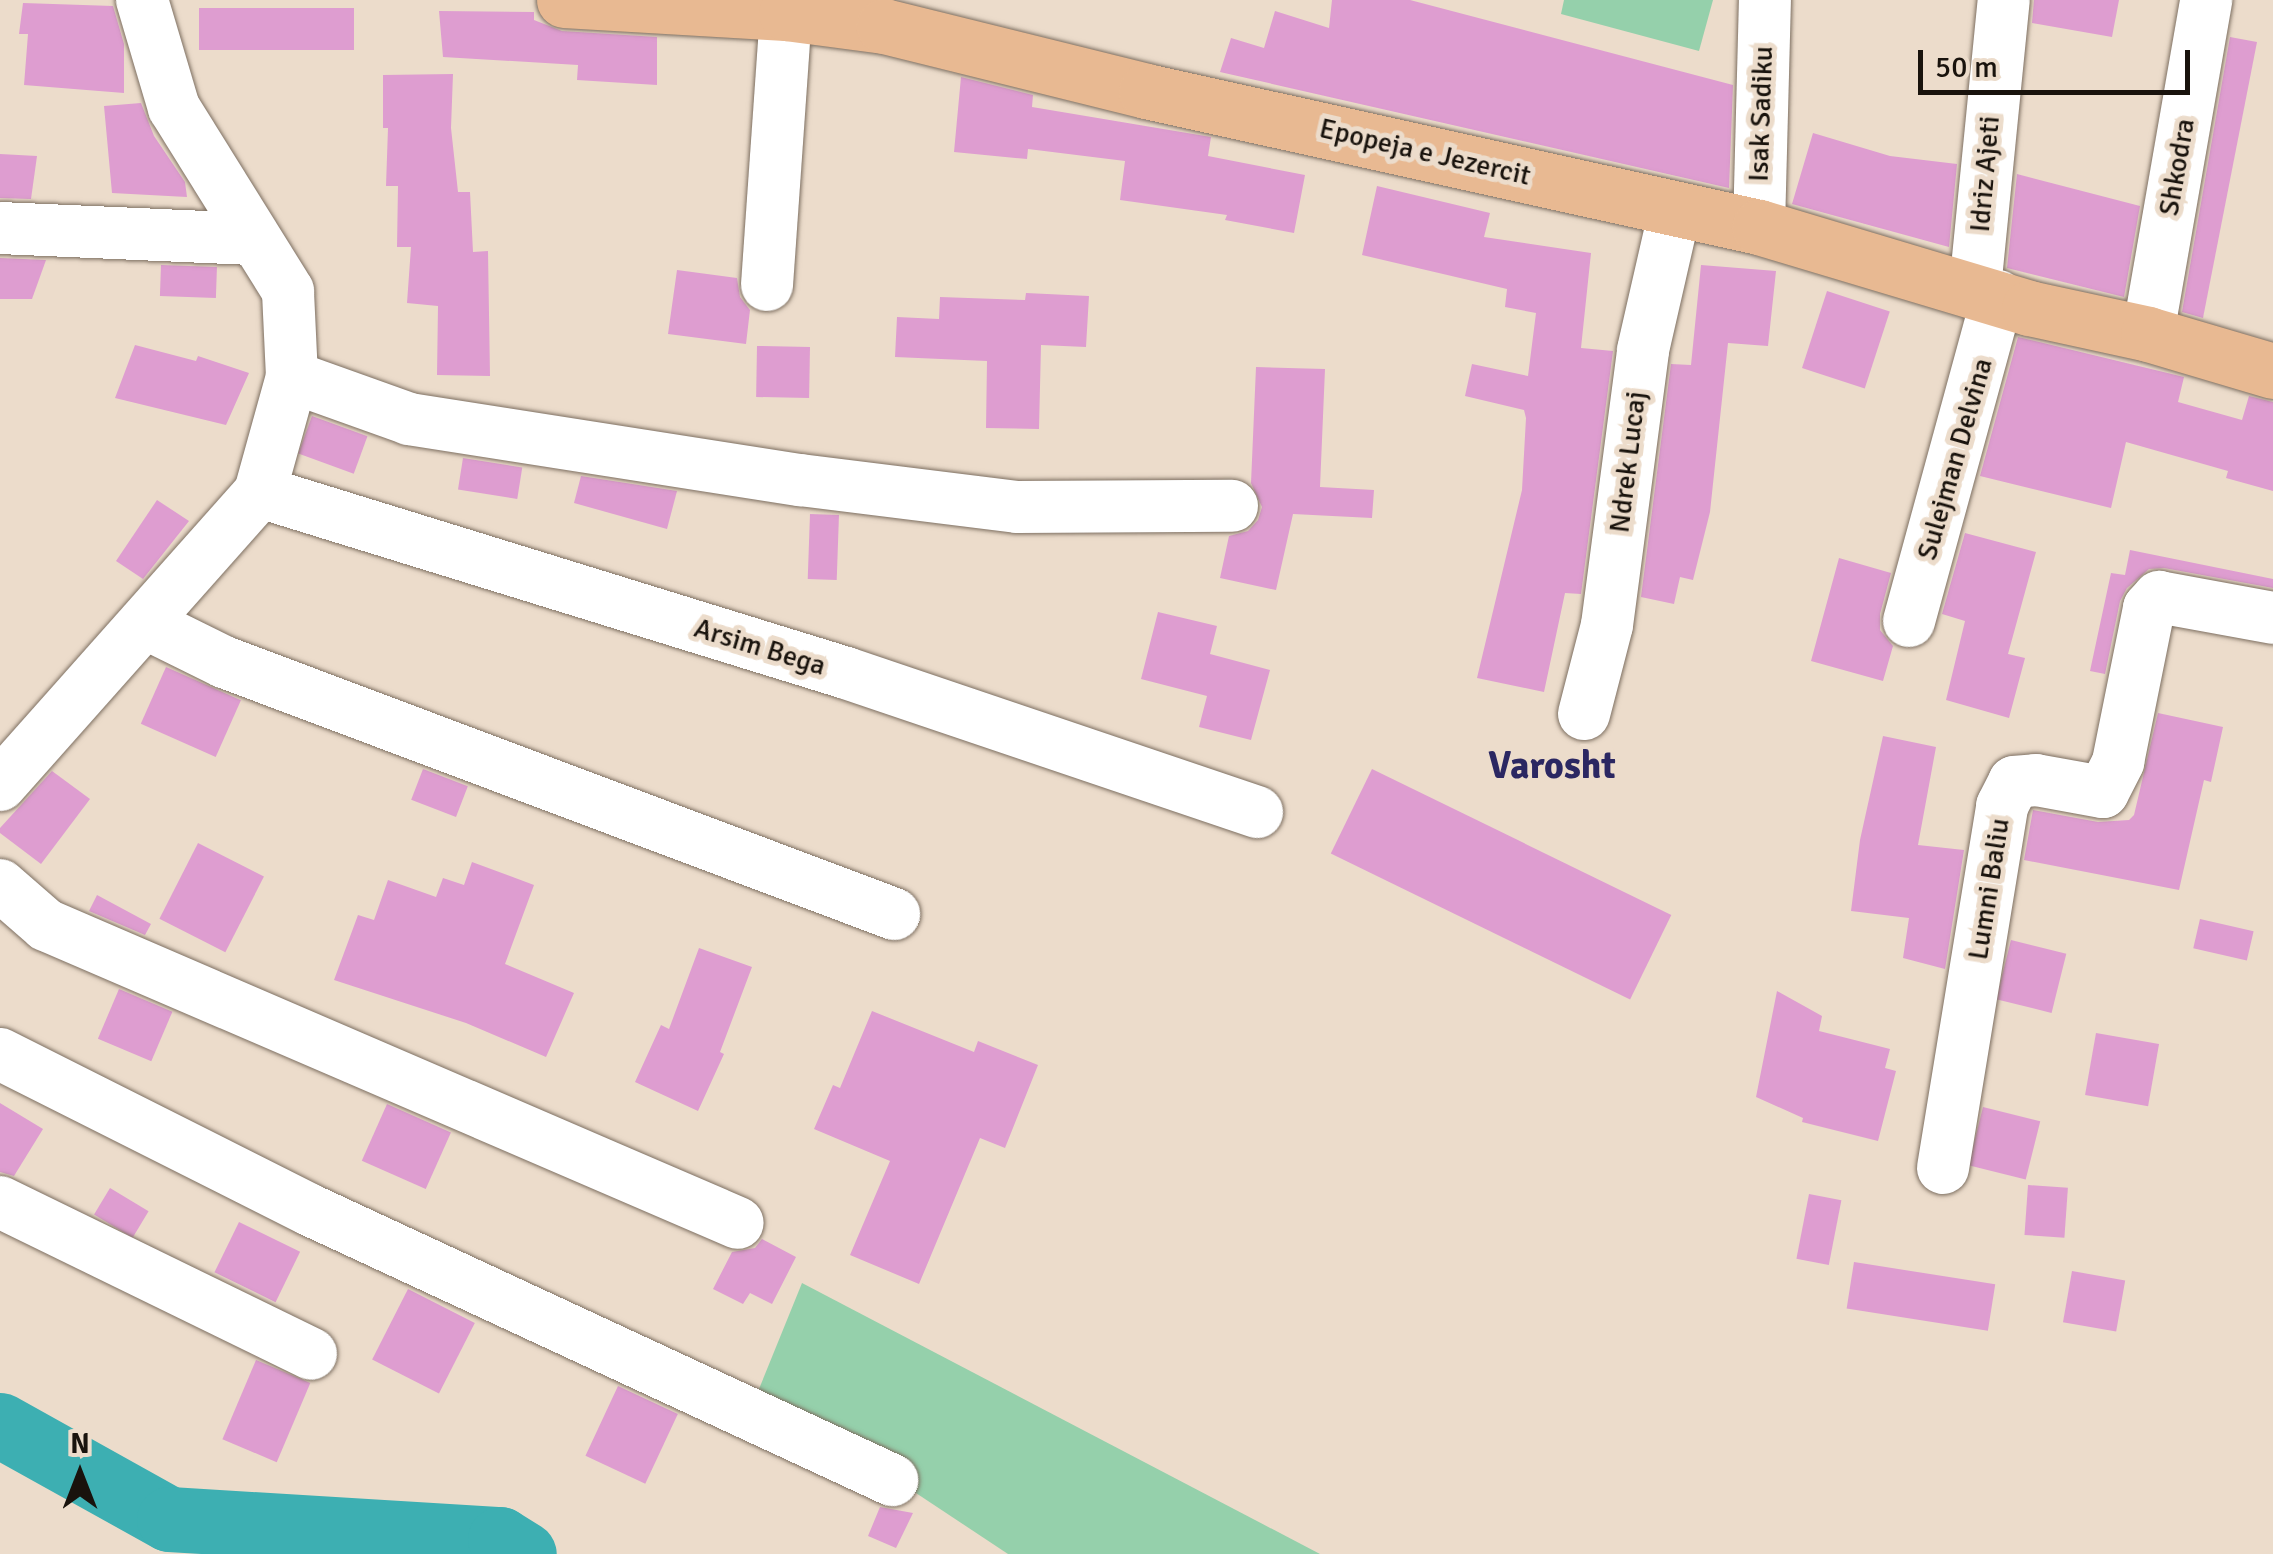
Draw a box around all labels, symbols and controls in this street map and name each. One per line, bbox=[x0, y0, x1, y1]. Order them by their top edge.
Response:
scale bar bbox=[1923, 30, 2196, 92]
street label: Isak Sadiku bbox=[1742, 46, 1780, 182]
text: 50 m bbox=[1935, 49, 1998, 86]
street label: Epopeja e Jezercit bbox=[1316, 111, 1534, 193]
street label: Idriz Ajeti bbox=[1963, 114, 2007, 234]
street label: Shkodra bbox=[2152, 116, 2202, 218]
street label: Sulejman Delvina bbox=[1910, 354, 2000, 564]
street label: Ndrek Lucaj bbox=[1603, 389, 1653, 535]
street label: Arsim Bega bbox=[690, 611, 830, 683]
district label: Varosht bbox=[1488, 743, 1616, 789]
street label: Lumni Baliu bbox=[1961, 816, 2017, 962]
north arrow bbox=[30, 1424, 130, 1524]
text: N bbox=[70, 1427, 90, 1461]

